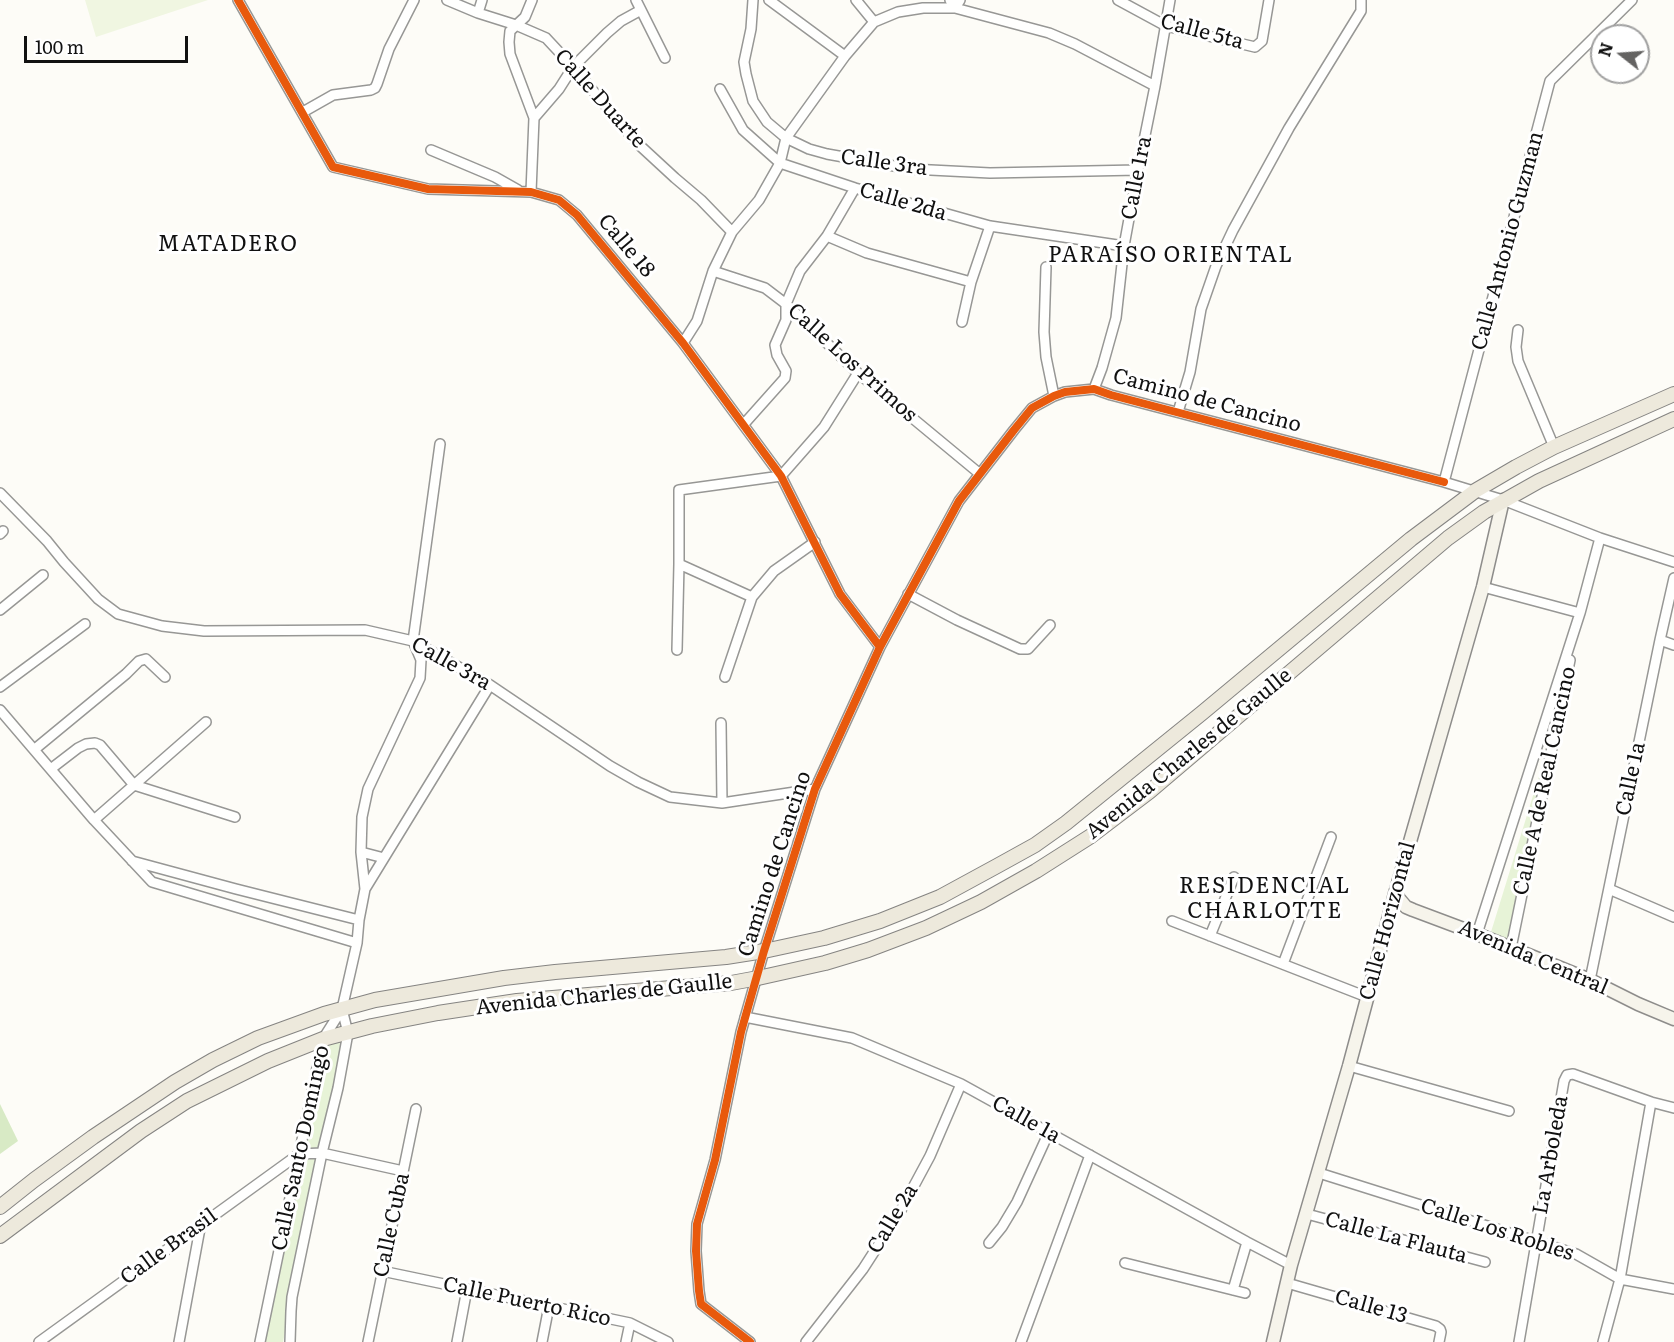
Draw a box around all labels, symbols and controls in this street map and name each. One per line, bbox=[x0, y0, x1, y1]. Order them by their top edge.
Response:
street label: Calle 5ta bbox=[1158, 9, 1246, 55]
scale bar bbox=[27, 24, 190, 62]
north arrow bbox=[1590, 24, 1650, 84]
text: 100 m bbox=[35, 33, 84, 60]
text: N bbox=[1591, 39, 1618, 59]
street label: Calle Duarte bbox=[549, 44, 651, 154]
street label: Calle Antonio Guzman bbox=[1467, 129, 1549, 353]
street label: Calle 1ra bbox=[1117, 134, 1157, 222]
street label: Calle 3ra bbox=[839, 144, 929, 182]
street label: Calle 2da bbox=[856, 178, 950, 226]
street label: Calle 18 bbox=[592, 209, 660, 283]
district label: MATADERO bbox=[158, 232, 298, 258]
district label: PARAÍSO ORIENTAL bbox=[1048, 243, 1294, 269]
street label: Calle Los Primos bbox=[782, 298, 922, 428]
street label: Camino de Cancino bbox=[1110, 364, 1304, 438]
street label: Calle 3ra bbox=[407, 632, 495, 696]
street label: Avenida Charles de Gaulle bbox=[1081, 663, 1297, 845]
street label: Calle A de Real Cancino bbox=[1508, 664, 1582, 898]
street label: Calle 1a bbox=[1611, 740, 1651, 818]
street label: Camino de Cancino bbox=[733, 768, 817, 960]
street label: Calle Horizontal bbox=[1355, 839, 1421, 1003]
district label: RESIDENCIAL CHARLOTTE bbox=[1179, 874, 1351, 926]
street label: Avenida Central bbox=[1454, 915, 1612, 1001]
street label: Avenida Charles de Gaulle bbox=[474, 969, 734, 1021]
street label: Calle Santo Domingo bbox=[267, 1043, 335, 1253]
street label: Calle 1a bbox=[987, 1091, 1065, 1149]
street label: La Arboleda bbox=[1528, 1094, 1574, 1216]
street label: Calle Cuba bbox=[369, 1171, 415, 1279]
street label: Calle 2a bbox=[862, 1180, 924, 1258]
street label: Calle Los Robles bbox=[1417, 1193, 1577, 1267]
street label: Calle Brasil bbox=[116, 1204, 222, 1290]
street label: Calle La Flauta bbox=[1322, 1207, 1470, 1269]
street label: Calle Puerto Rico bbox=[441, 1272, 613, 1332]
street label: Calle 13 bbox=[1332, 1285, 1410, 1329]

